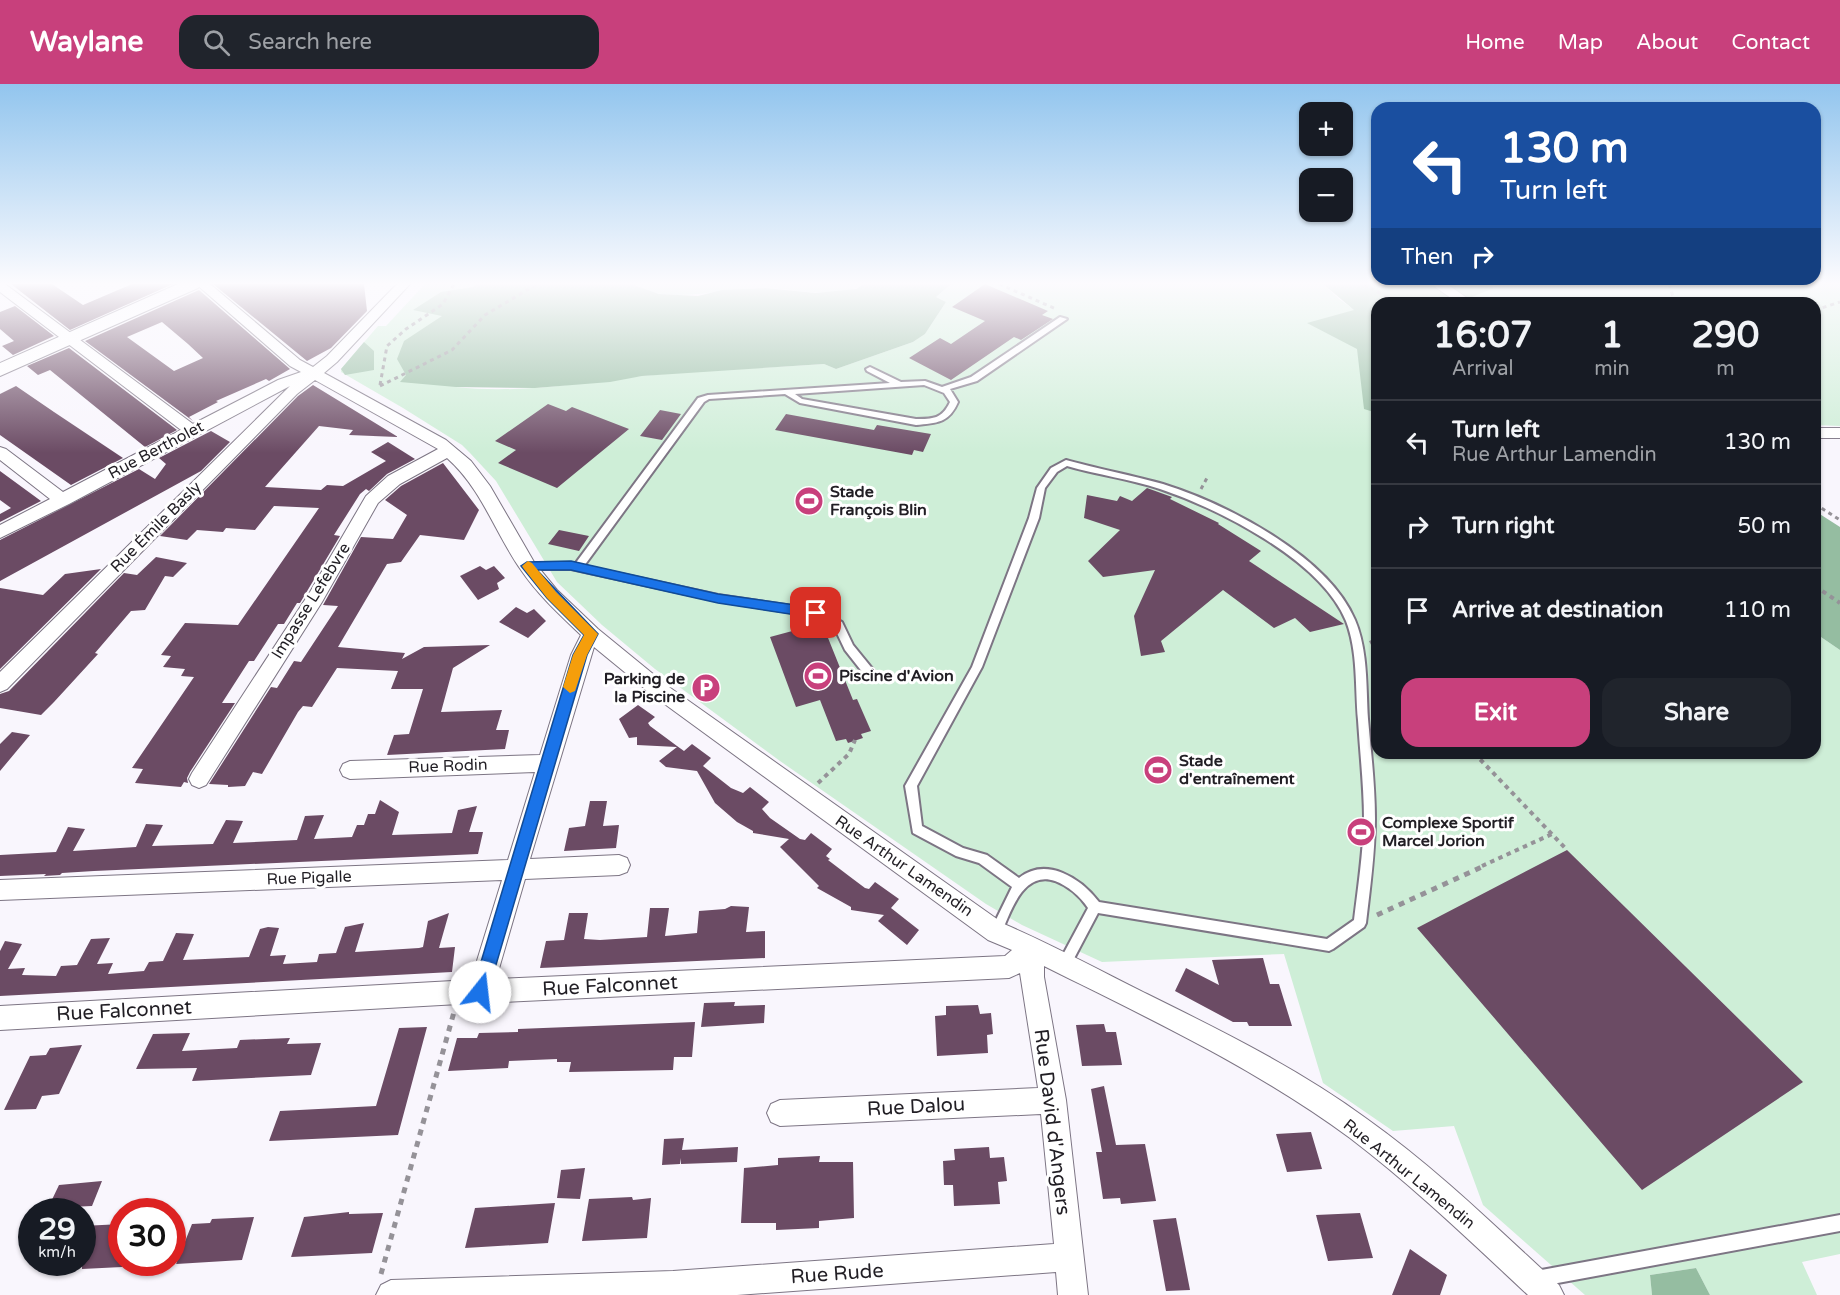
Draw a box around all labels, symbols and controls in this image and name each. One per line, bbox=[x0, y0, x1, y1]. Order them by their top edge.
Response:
search box bbox=[179, 15, 599, 69]
text: Waylane bbox=[30, 25, 143, 59]
icon: search bbox=[200, 26, 233, 59]
text: Search here bbox=[248, 29, 372, 55]
text: Home bbox=[1465, 30, 1525, 55]
text: Map bbox=[1558, 30, 1603, 55]
text: About bbox=[1636, 30, 1698, 55]
text: Contact bbox=[1731, 30, 1810, 55]
map controls bbox=[1299, 102, 1353, 222]
button: + bbox=[1299, 102, 1353, 156]
text: 130 m bbox=[1500, 123, 1629, 174]
icon: left bbox=[1401, 126, 1479, 204]
button: − bbox=[1299, 168, 1353, 222]
text: Turn left bbox=[1500, 174, 1607, 207]
icon: right bbox=[1466, 240, 1499, 273]
text: Then bbox=[1401, 244, 1454, 270]
text: 16:07 bbox=[1433, 314, 1533, 357]
text: 1 bbox=[1601, 314, 1623, 357]
text: 290 bbox=[1691, 314, 1759, 357]
text: Arrival bbox=[1452, 357, 1514, 381]
text: min bbox=[1594, 357, 1630, 381]
text: m bbox=[1716, 357, 1735, 381]
street label: Rue Bertholet bbox=[105, 416, 207, 484]
text: Turn left bbox=[1452, 417, 1540, 443]
icon: left bbox=[1401, 426, 1434, 459]
text: 130 m bbox=[1724, 429, 1791, 455]
text: Rue Arthur Lamendin bbox=[1452, 443, 1657, 467]
street label: Rue Émile Basly bbox=[106, 477, 206, 577]
place label: Stade François Blin bbox=[830, 482, 927, 520]
sports icon: Stade François Blin bbox=[793, 485, 825, 517]
icon: right bbox=[1401, 510, 1434, 543]
text: Turn right bbox=[1452, 513, 1554, 539]
text: 50 m bbox=[1737, 513, 1791, 539]
street label: Impasse Lefebvre bbox=[267, 539, 355, 663]
pin bbox=[790, 587, 841, 638]
icon: arrive bbox=[1401, 594, 1434, 627]
icon: arrive bbox=[799, 596, 832, 629]
text: Arrive at destination bbox=[1452, 597, 1663, 623]
text: 110 m bbox=[1724, 597, 1791, 623]
sports icon: Piscine d'Avion bbox=[802, 660, 834, 692]
place label: Piscine d'Avion bbox=[839, 666, 954, 686]
place label: Parking de la Piscine bbox=[604, 669, 685, 707]
parking icon: Parking de la Piscine bbox=[690, 672, 722, 704]
button: Exit bbox=[1401, 678, 1590, 747]
button: Share bbox=[1602, 678, 1791, 747]
place label: Stade d'entraînement bbox=[1179, 751, 1296, 789]
sports icon: Stade d'entraînement bbox=[1142, 754, 1174, 786]
street label: Rue Rodin bbox=[408, 755, 488, 777]
street label: Rue Arthur Lamendin bbox=[831, 811, 977, 921]
place label: Complexe Sportif Marcel Jorion bbox=[1382, 813, 1515, 851]
sports icon: Complexe Sportif Marcel Jorion bbox=[1345, 816, 1377, 848]
street label: Rue Pigalle bbox=[266, 867, 352, 889]
position arrow bbox=[448, 960, 512, 1024]
street label: Rue Falconnet bbox=[542, 970, 679, 1002]
street label: Rue Falconnet bbox=[56, 995, 193, 1027]
street label: Rue David d'Angers bbox=[1029, 1028, 1075, 1216]
street label: Rue Dalou bbox=[866, 1092, 966, 1122]
street label: Rue Arthur Lamendin bbox=[1339, 1115, 1479, 1233]
speed limit sign: 30 bbox=[108, 1198, 186, 1276]
text: 29 bbox=[38, 1211, 76, 1248]
text: km/h bbox=[38, 1243, 76, 1261]
street label: Rue Rude bbox=[790, 1259, 884, 1289]

